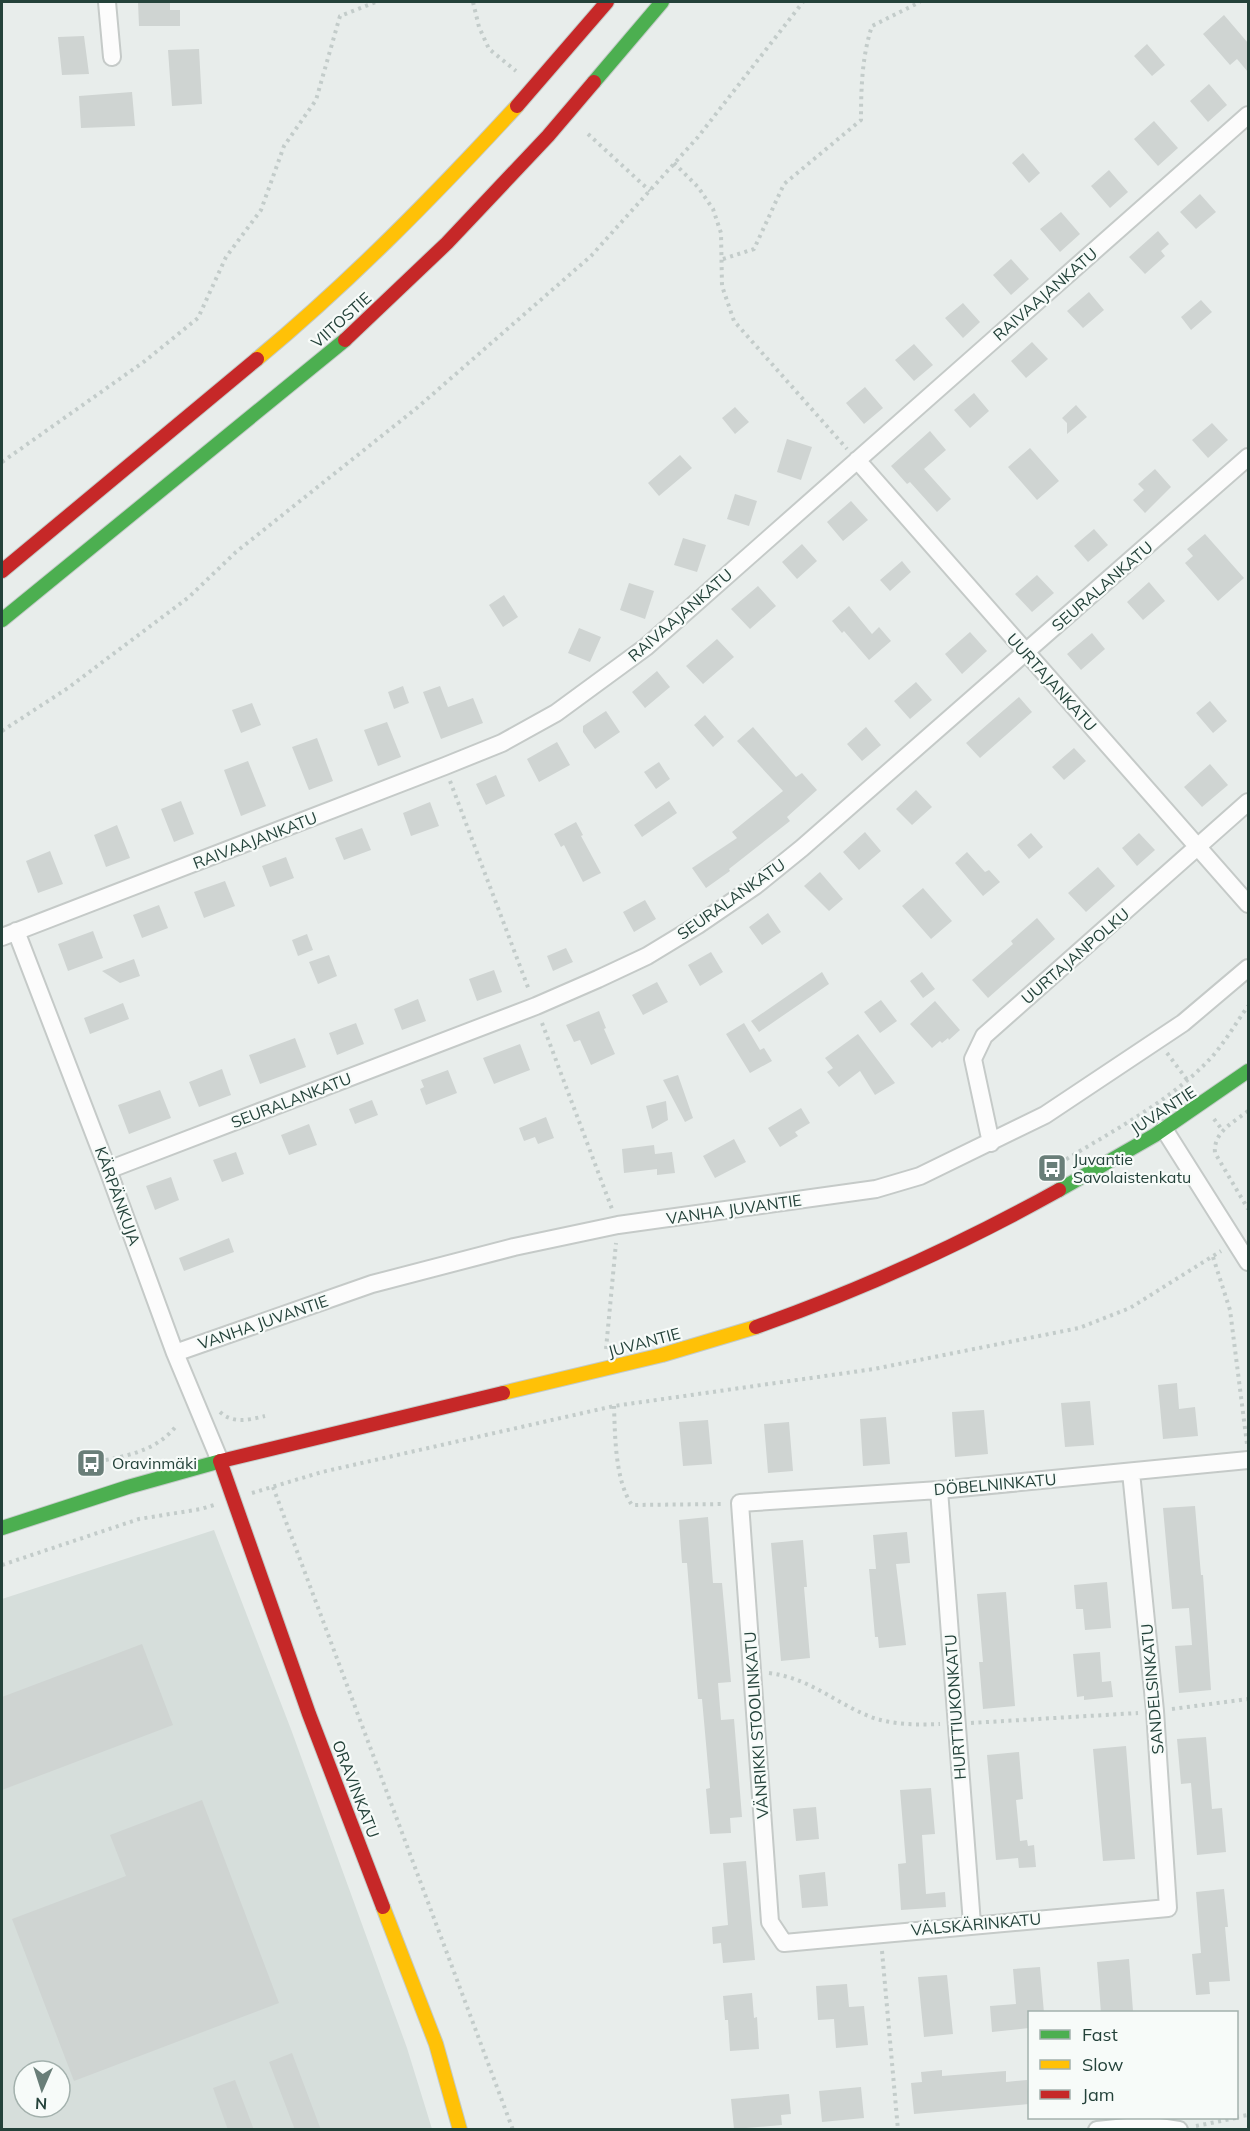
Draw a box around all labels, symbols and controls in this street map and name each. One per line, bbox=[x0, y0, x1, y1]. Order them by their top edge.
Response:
street label: RAIVAAJANKATU bbox=[989, 243, 1101, 345]
street label: VIITOSTIE bbox=[307, 288, 375, 352]
street label: SEURALANKATU bbox=[1047, 537, 1157, 635]
street label: RAIVAAJANKATU bbox=[624, 564, 736, 666]
street label: UURTAJANKATU bbox=[1003, 629, 1101, 735]
street label: RAIVAAJANKATU bbox=[190, 807, 320, 873]
street label: SEURALANKATU bbox=[673, 854, 789, 944]
street label: UURTAJANPOLKU bbox=[1017, 904, 1133, 1008]
street label: SEURALANKATU bbox=[228, 1068, 354, 1132]
street label: JUVANTIE bbox=[1126, 1081, 1200, 1139]
street label: KÄRPÄNKUJA bbox=[91, 1144, 145, 1248]
place label: Juvantie Savolaistenkatu bbox=[1073, 1149, 1191, 1187]
bus stop icon: Juvantie Savolaistenkatu bbox=[1036, 1152, 1068, 1184]
street label: VANHA JUVANTIE bbox=[665, 1190, 803, 1228]
street label: VANHA JUVANTIE bbox=[195, 1290, 331, 1354]
street label: JUVANTIE bbox=[606, 1323, 682, 1361]
bus stop icon: Oravinmäki bbox=[75, 1447, 107, 1479]
place label: Oravinmäki bbox=[112, 1453, 197, 1473]
street label: DÖBELNINKATU bbox=[933, 1469, 1057, 1499]
street label: SANDELSINKATU bbox=[1136, 1623, 1168, 1755]
street label: VÄNRIKKI STOOLINKATU bbox=[739, 1631, 773, 1819]
street label: HURTTIUKONKATU bbox=[940, 1634, 970, 1780]
street label: ORAVINKATU bbox=[328, 1737, 384, 1841]
street label: VÄLSKÄRINKATU bbox=[910, 1908, 1042, 1940]
legend bbox=[1028, 2011, 1238, 2119]
text: Fast bbox=[1082, 2023, 1118, 2046]
text: Slow bbox=[1082, 2053, 1124, 2076]
north arrow bbox=[12, 2059, 72, 2119]
text: Jam bbox=[1082, 2083, 1115, 2106]
text: N bbox=[35, 2094, 48, 2114]

